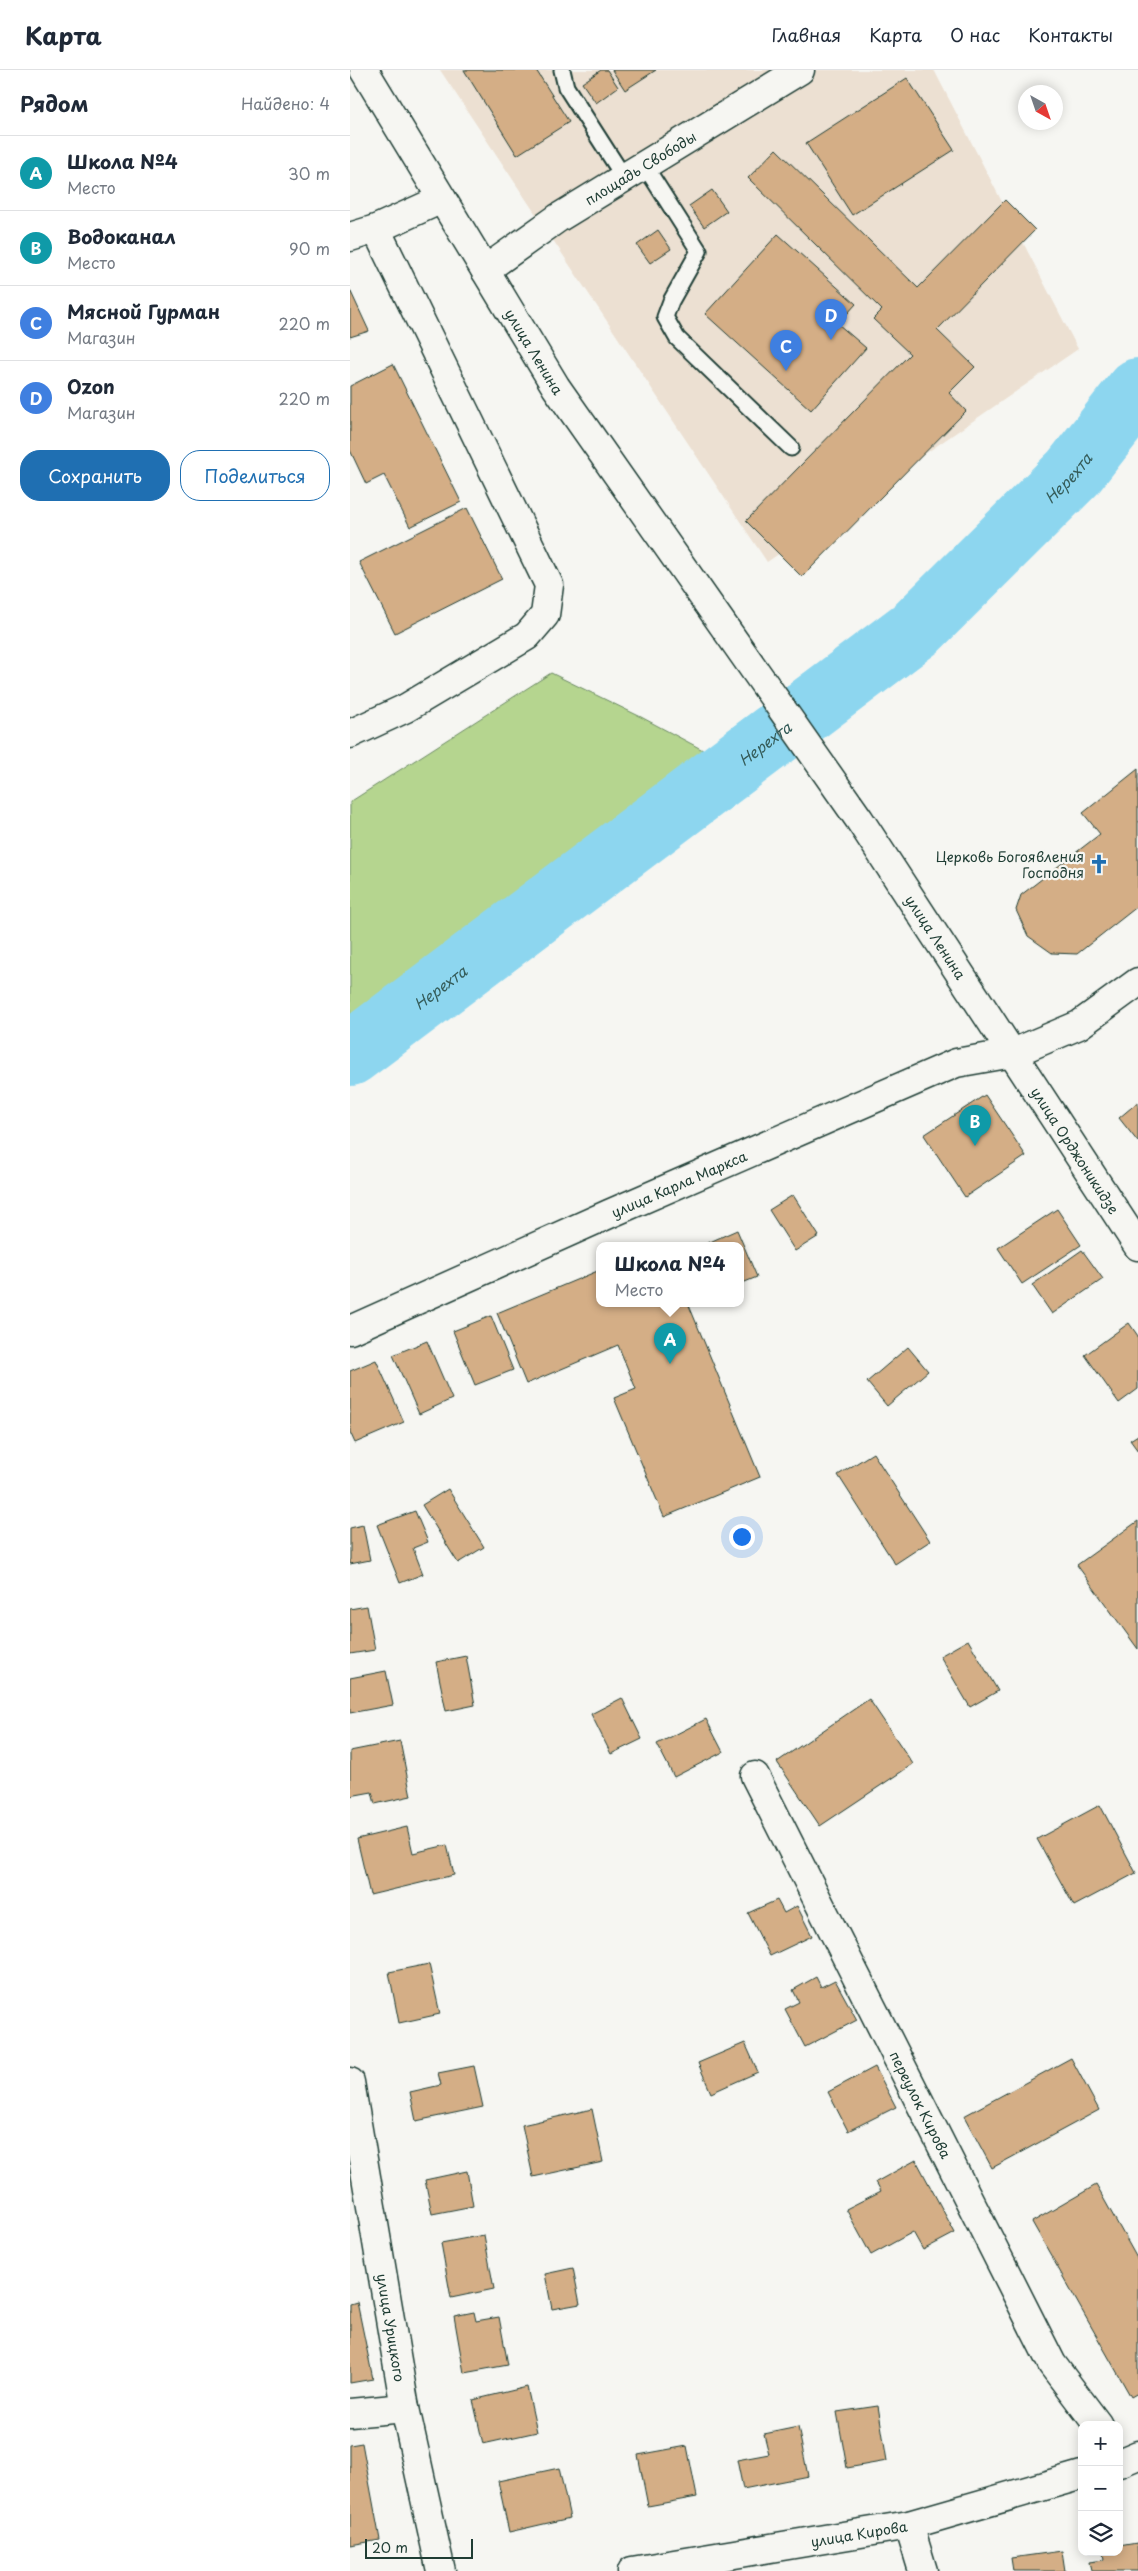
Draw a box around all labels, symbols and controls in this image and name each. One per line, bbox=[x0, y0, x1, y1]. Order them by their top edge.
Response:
text: Карта bbox=[25, 17, 102, 53]
text: Главная bbox=[772, 21, 841, 48]
text: Карта bbox=[869, 21, 922, 48]
text: О нас bbox=[950, 21, 1000, 48]
text: Контакты bbox=[1028, 21, 1113, 48]
north arrow bbox=[1018, 85, 1063, 130]
text: Рядом bbox=[20, 87, 88, 119]
text: Найдено: 4 bbox=[241, 91, 330, 115]
street label: площадь Свободы bbox=[580, 126, 700, 210]
text: Школа №4 bbox=[67, 147, 178, 175]
text: A bbox=[30, 161, 42, 185]
text: 30 m bbox=[288, 161, 330, 185]
text: Место bbox=[67, 175, 116, 199]
text: Водоканал bbox=[67, 222, 176, 250]
text: B bbox=[31, 236, 41, 260]
text: 90 m bbox=[289, 236, 330, 260]
text: Место bbox=[67, 250, 116, 274]
text: Мясной Гурман bbox=[67, 297, 220, 325]
pin: D bbox=[815, 299, 847, 340]
street label: улица Ленина bbox=[500, 304, 569, 399]
text: C bbox=[30, 311, 42, 335]
text: 220 m bbox=[279, 311, 330, 335]
text: Магазин bbox=[67, 325, 136, 349]
pin: C bbox=[770, 330, 802, 371]
text: Ozon bbox=[67, 372, 115, 400]
text: D bbox=[30, 386, 42, 410]
text: 220 m bbox=[279, 386, 330, 410]
text: Магазин bbox=[67, 400, 136, 424]
water label: Нерехта bbox=[1038, 447, 1097, 508]
button: Сохранить bbox=[20, 450, 170, 501]
button: Поделиться bbox=[180, 450, 330, 501]
water label: Нерехта bbox=[733, 715, 796, 770]
place label: Церковь Богоявления Господня bbox=[936, 846, 1084, 883]
church icon: Церковь Богоявления Господня bbox=[1088, 853, 1110, 875]
street label: улица Ленина bbox=[901, 890, 971, 983]
water label: Нерехта bbox=[408, 959, 471, 1014]
street label: улица Орджоникидзе bbox=[1026, 1083, 1125, 1218]
pin: B bbox=[959, 1105, 991, 1146]
street label: улица Карла Маркса bbox=[608, 1145, 750, 1222]
popup bbox=[596, 1242, 744, 1307]
text: Школа №4 bbox=[615, 1249, 725, 1277]
text: Место bbox=[615, 1277, 663, 1301]
pin: A bbox=[654, 1323, 686, 1364]
your location bbox=[729, 1524, 755, 1550]
street label: переулок Кирова bbox=[885, 2047, 957, 2162]
street label: улица Урицкого bbox=[372, 2272, 411, 2383]
map controls bbox=[1078, 2421, 1123, 2556]
button: + bbox=[1078, 2421, 1123, 2466]
button: − bbox=[1078, 2466, 1123, 2511]
button: layers bbox=[1078, 2511, 1123, 2556]
street label: улица Кирова bbox=[809, 2515, 909, 2552]
scale bar bbox=[365, 2536, 472, 2559]
text: 20 m bbox=[372, 2537, 408, 2558]

